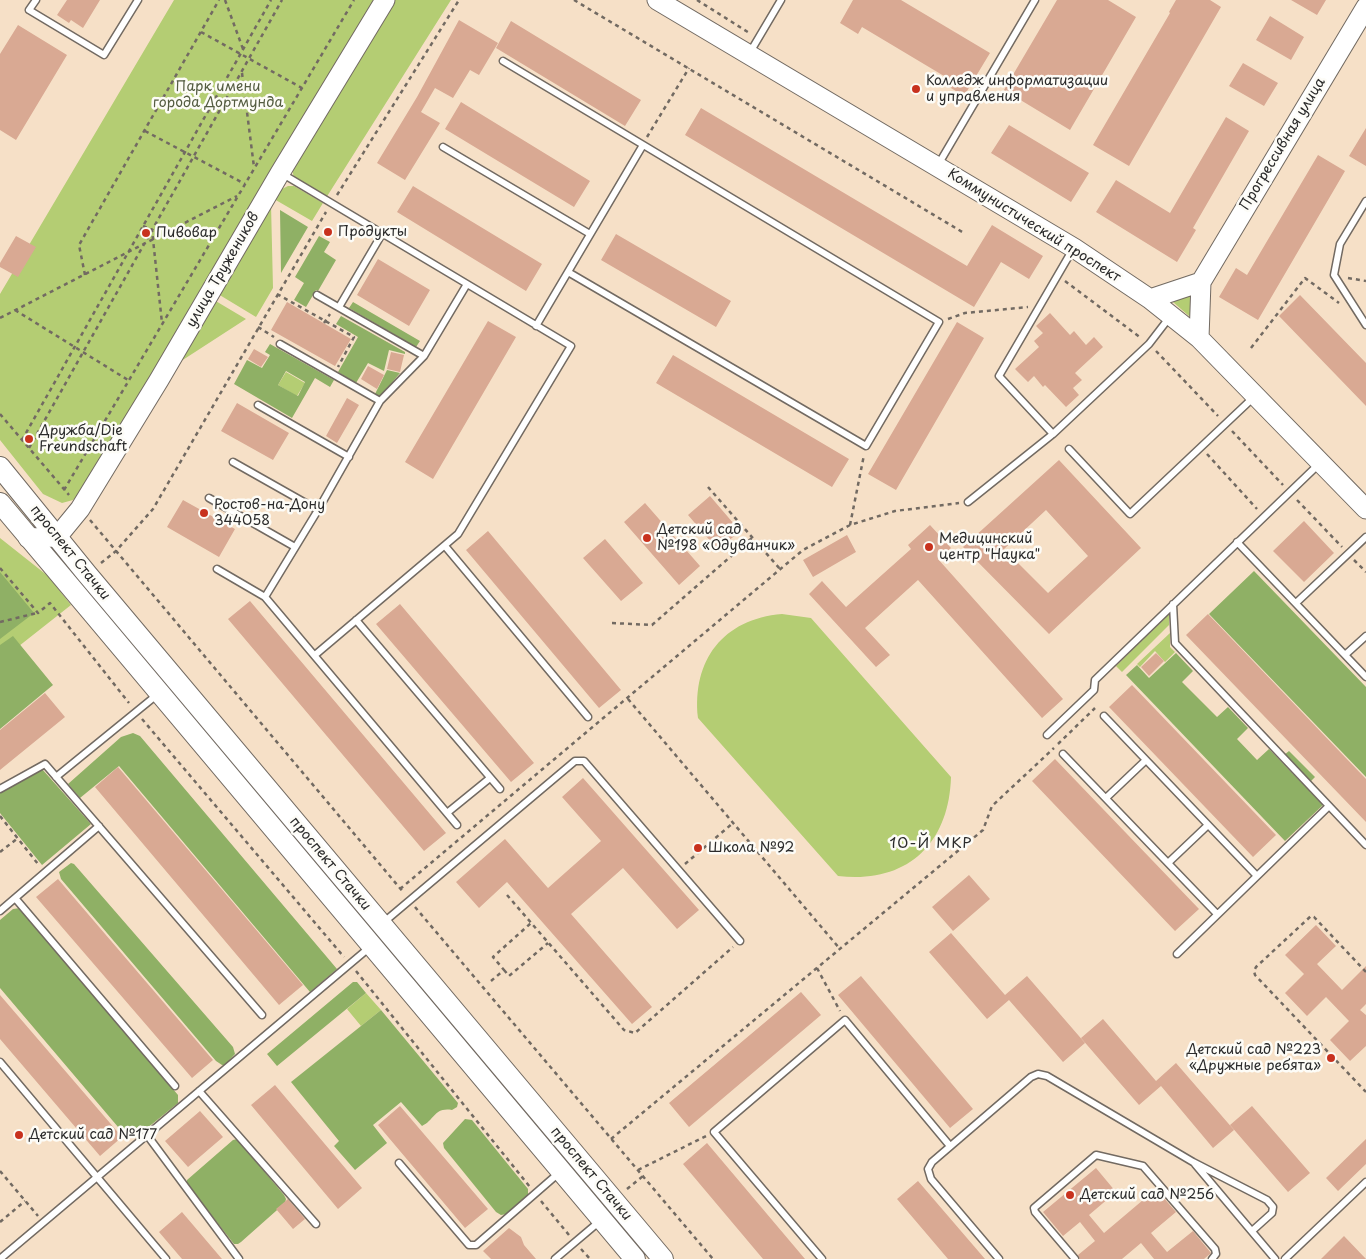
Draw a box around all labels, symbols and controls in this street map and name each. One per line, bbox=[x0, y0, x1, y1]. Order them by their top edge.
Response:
place label: Колледж информатизации и управления bbox=[926, 73, 1108, 105]
street label: Прогрессивная улица bbox=[1237, 75, 1329, 213]
park label: Парк имени города Дортмунда bbox=[153, 79, 283, 111]
marker: Колледж информатизации и управления bbox=[910, 83, 922, 95]
street label: Коммунистический проспект bbox=[944, 166, 1124, 286]
street label: улица Тружеников bbox=[183, 209, 263, 331]
place label: Продукты bbox=[338, 224, 407, 240]
place label: Пивовар bbox=[156, 225, 217, 241]
marker: Продукты bbox=[322, 226, 334, 238]
marker: Пивовар bbox=[140, 227, 152, 239]
place label: Дружба/Die Freundschaft bbox=[39, 423, 127, 456]
marker: Дружба/Die Freundschaft bbox=[23, 433, 35, 445]
place label: Ростов-на-Дону 344058 bbox=[214, 497, 325, 530]
street label: проспект Стачки bbox=[27, 502, 113, 604]
marker: Ростов-на-Дону 344058 bbox=[198, 507, 210, 519]
place label: Детский сад №198 «Одуванчик» bbox=[657, 522, 795, 554]
place label: Медицинский центр "Наука" bbox=[939, 531, 1040, 564]
marker: Детский сад №198 «Одуванчик» bbox=[641, 532, 653, 544]
marker: Медицинский центр "Наука" bbox=[923, 541, 935, 553]
street label: проспект Стачки bbox=[286, 814, 374, 914]
district label: 10-Й МКР bbox=[888, 835, 974, 853]
place label: Школа №92 bbox=[708, 840, 795, 856]
marker: Школа №92 bbox=[692, 842, 704, 854]
place label: Детский сад №223 «Дружные ребята» bbox=[1187, 1042, 1321, 1074]
marker: Детский сад №223 «Дружные ребята» bbox=[1325, 1052, 1337, 1064]
street label: проспект Стачки bbox=[547, 1124, 635, 1224]
place label: Детский сад №177 bbox=[29, 1127, 157, 1143]
marker: Детский сад №177 bbox=[13, 1129, 25, 1141]
place label: Детский сад №256 bbox=[1080, 1187, 1214, 1203]
marker: Детский сад №256 bbox=[1064, 1189, 1076, 1201]

